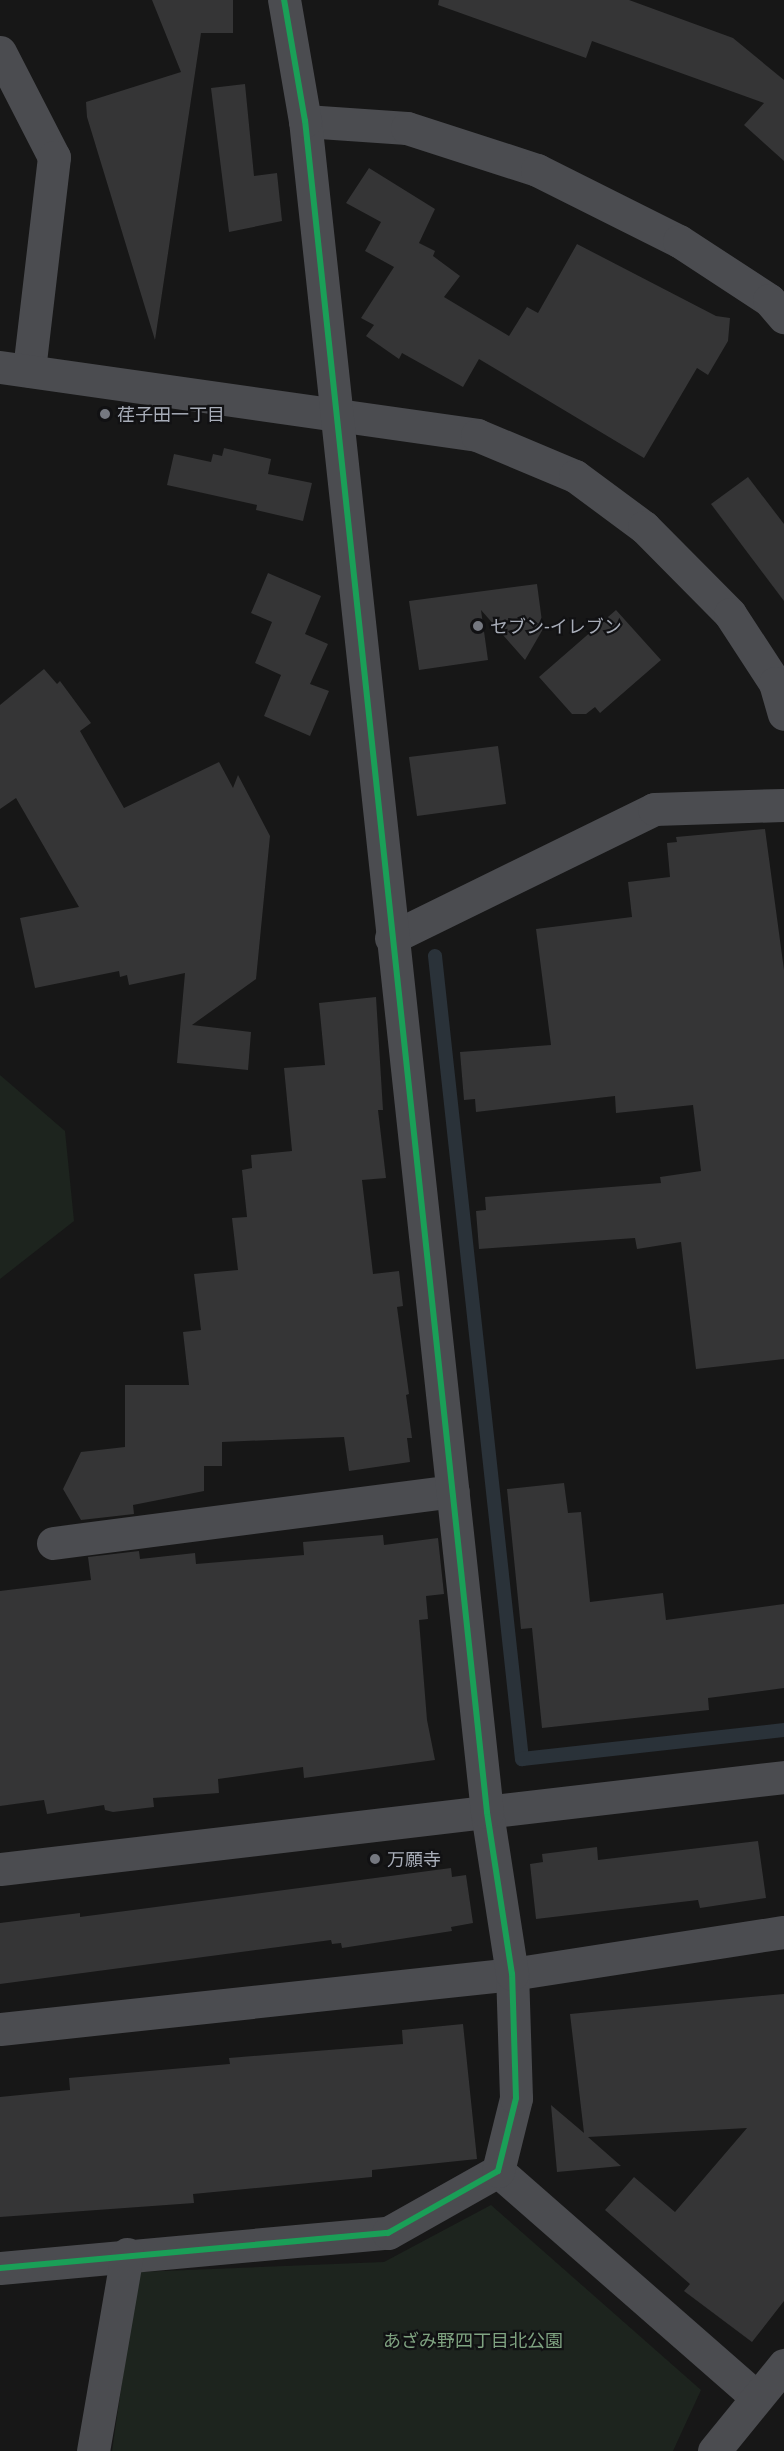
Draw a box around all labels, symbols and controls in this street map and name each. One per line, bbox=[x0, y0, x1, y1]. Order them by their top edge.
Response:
place label: 荏子田一丁目 bbox=[117, 403, 225, 425]
marker: 荏子田一丁目 bbox=[98, 407, 112, 421]
place label: セブン-イレブン bbox=[490, 615, 622, 637]
marker: セブン-イレブン bbox=[471, 619, 485, 633]
place label: 万願寺 bbox=[387, 1848, 441, 1870]
marker: 万願寺 bbox=[368, 1852, 382, 1866]
park label: あざみ野四丁目北公園 bbox=[383, 2329, 563, 2351]

